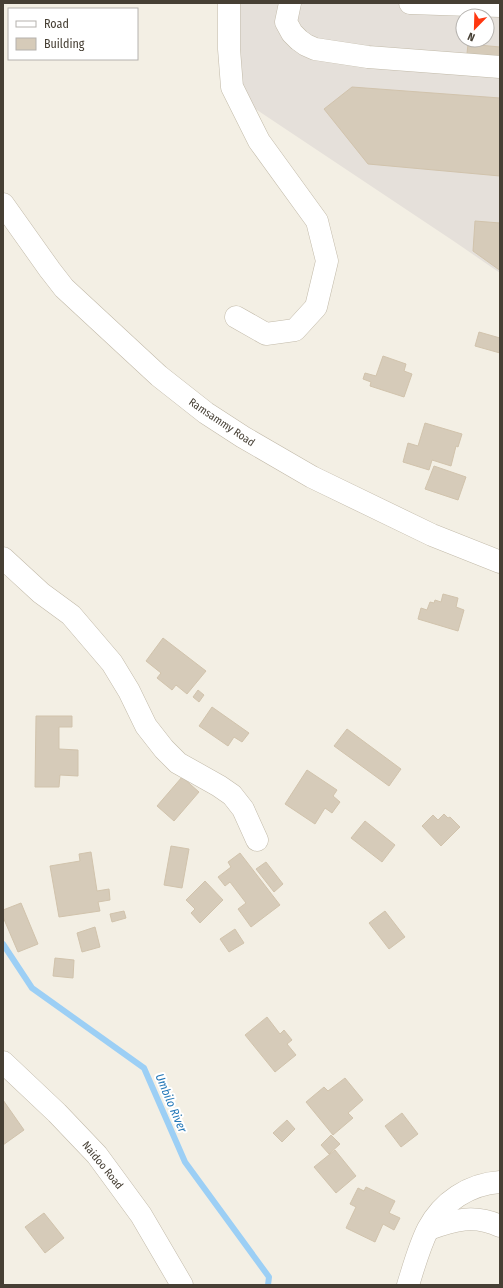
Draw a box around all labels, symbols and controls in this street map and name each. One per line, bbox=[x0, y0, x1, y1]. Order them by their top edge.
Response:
legend bbox=[8, 8, 138, 60]
north arrow bbox=[455, 8, 495, 48]
text: Road bbox=[44, 17, 69, 31]
text: N bbox=[466, 29, 477, 44]
text: Building bbox=[44, 37, 85, 51]
street label: Ramsammy Road bbox=[186, 396, 257, 449]
water label: Umbilo River bbox=[152, 1072, 190, 1135]
street label: Naidoo Road bbox=[79, 1139, 126, 1192]

